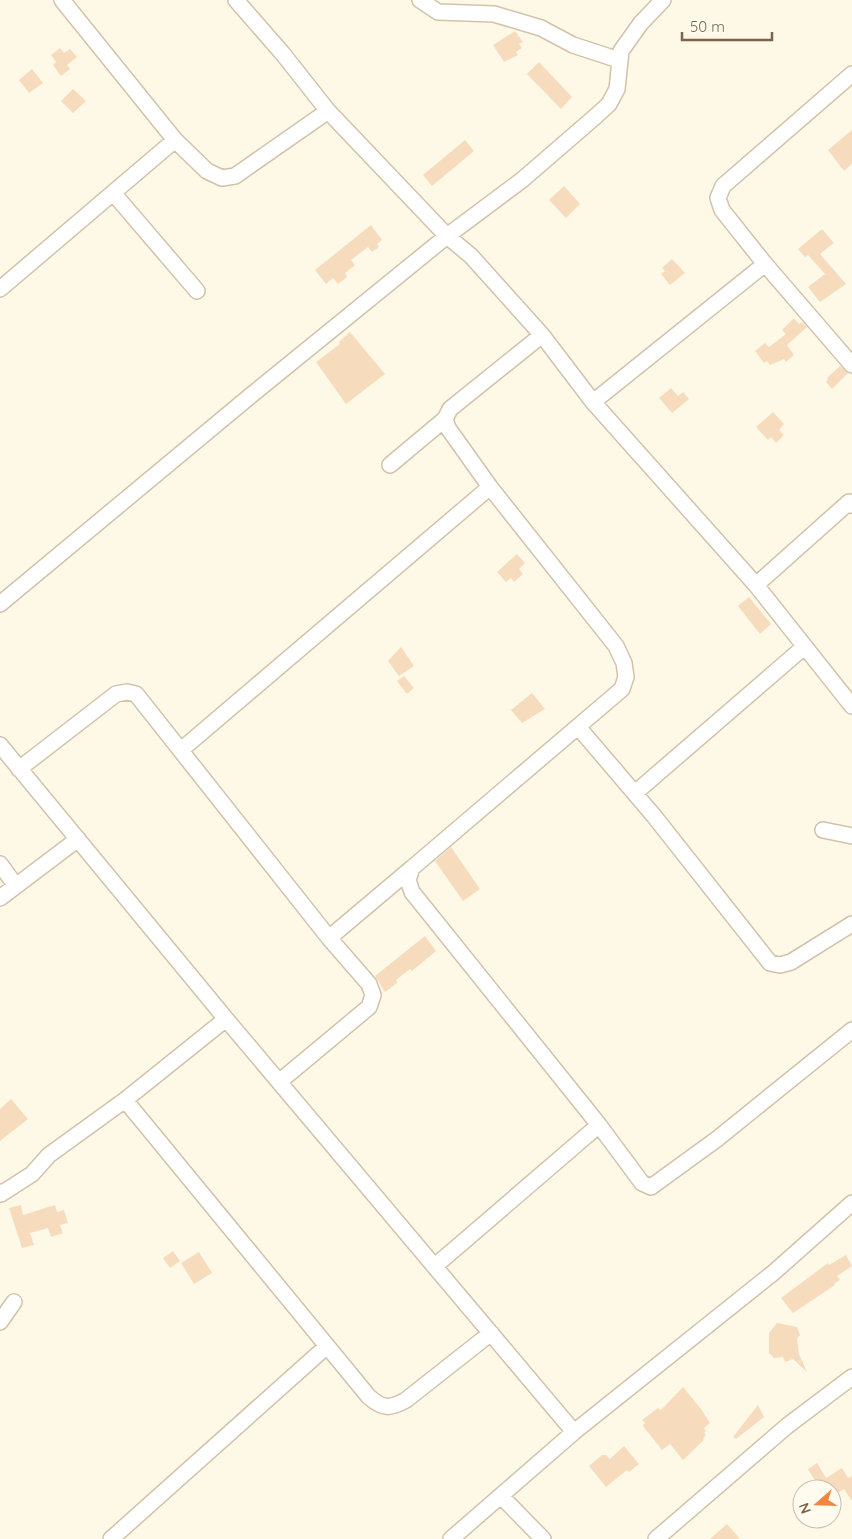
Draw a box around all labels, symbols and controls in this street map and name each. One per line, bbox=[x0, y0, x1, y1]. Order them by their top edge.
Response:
scale bar bbox=[682, 10, 772, 42]
text: 50 m bbox=[690, 17, 725, 36]
north arrow bbox=[792, 1479, 842, 1529]
text: N bbox=[795, 1501, 815, 1516]

